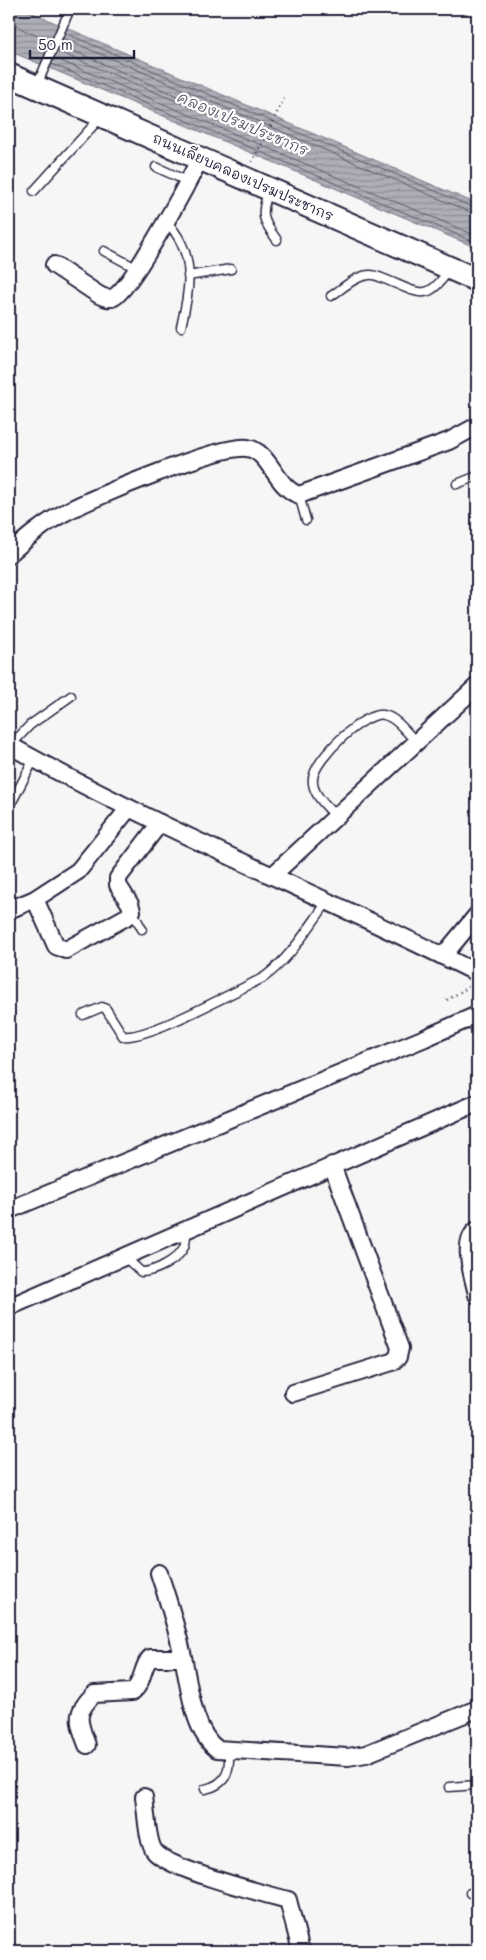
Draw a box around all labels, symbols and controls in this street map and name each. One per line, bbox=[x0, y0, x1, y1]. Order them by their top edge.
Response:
scale bar bbox=[30, 28, 134, 60]
text: 50 m bbox=[38, 34, 73, 54]
water label: คลองเปรมประชากร bbox=[175, 86, 313, 160]
street label: ถนนเลียบคลองเปรมประชากร bbox=[150, 128, 337, 225]

